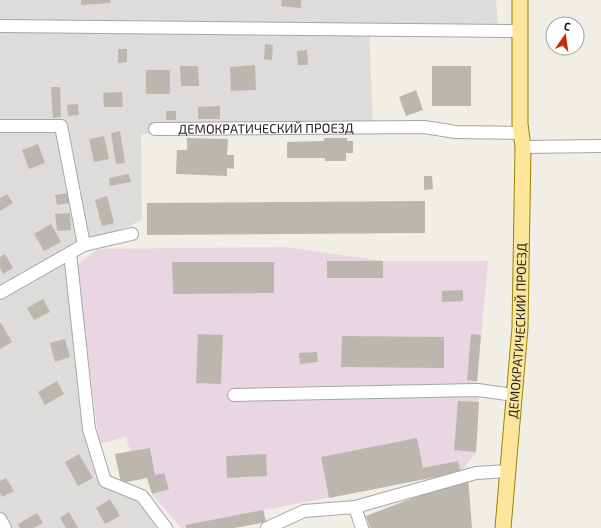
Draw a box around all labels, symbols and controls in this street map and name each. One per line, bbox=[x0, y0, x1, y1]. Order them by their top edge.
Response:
north arrow bbox=[545, 16, 585, 56]
text: С bbox=[563, 19, 572, 33]
street label: ДЕМОКРАТИЧЕСКИЙ ПРОЕЗД bbox=[178, 120, 354, 137]
street label: ДЕМОКРАТИЧЕСКИЙ ПРОЕЗД bbox=[504, 243, 529, 419]

